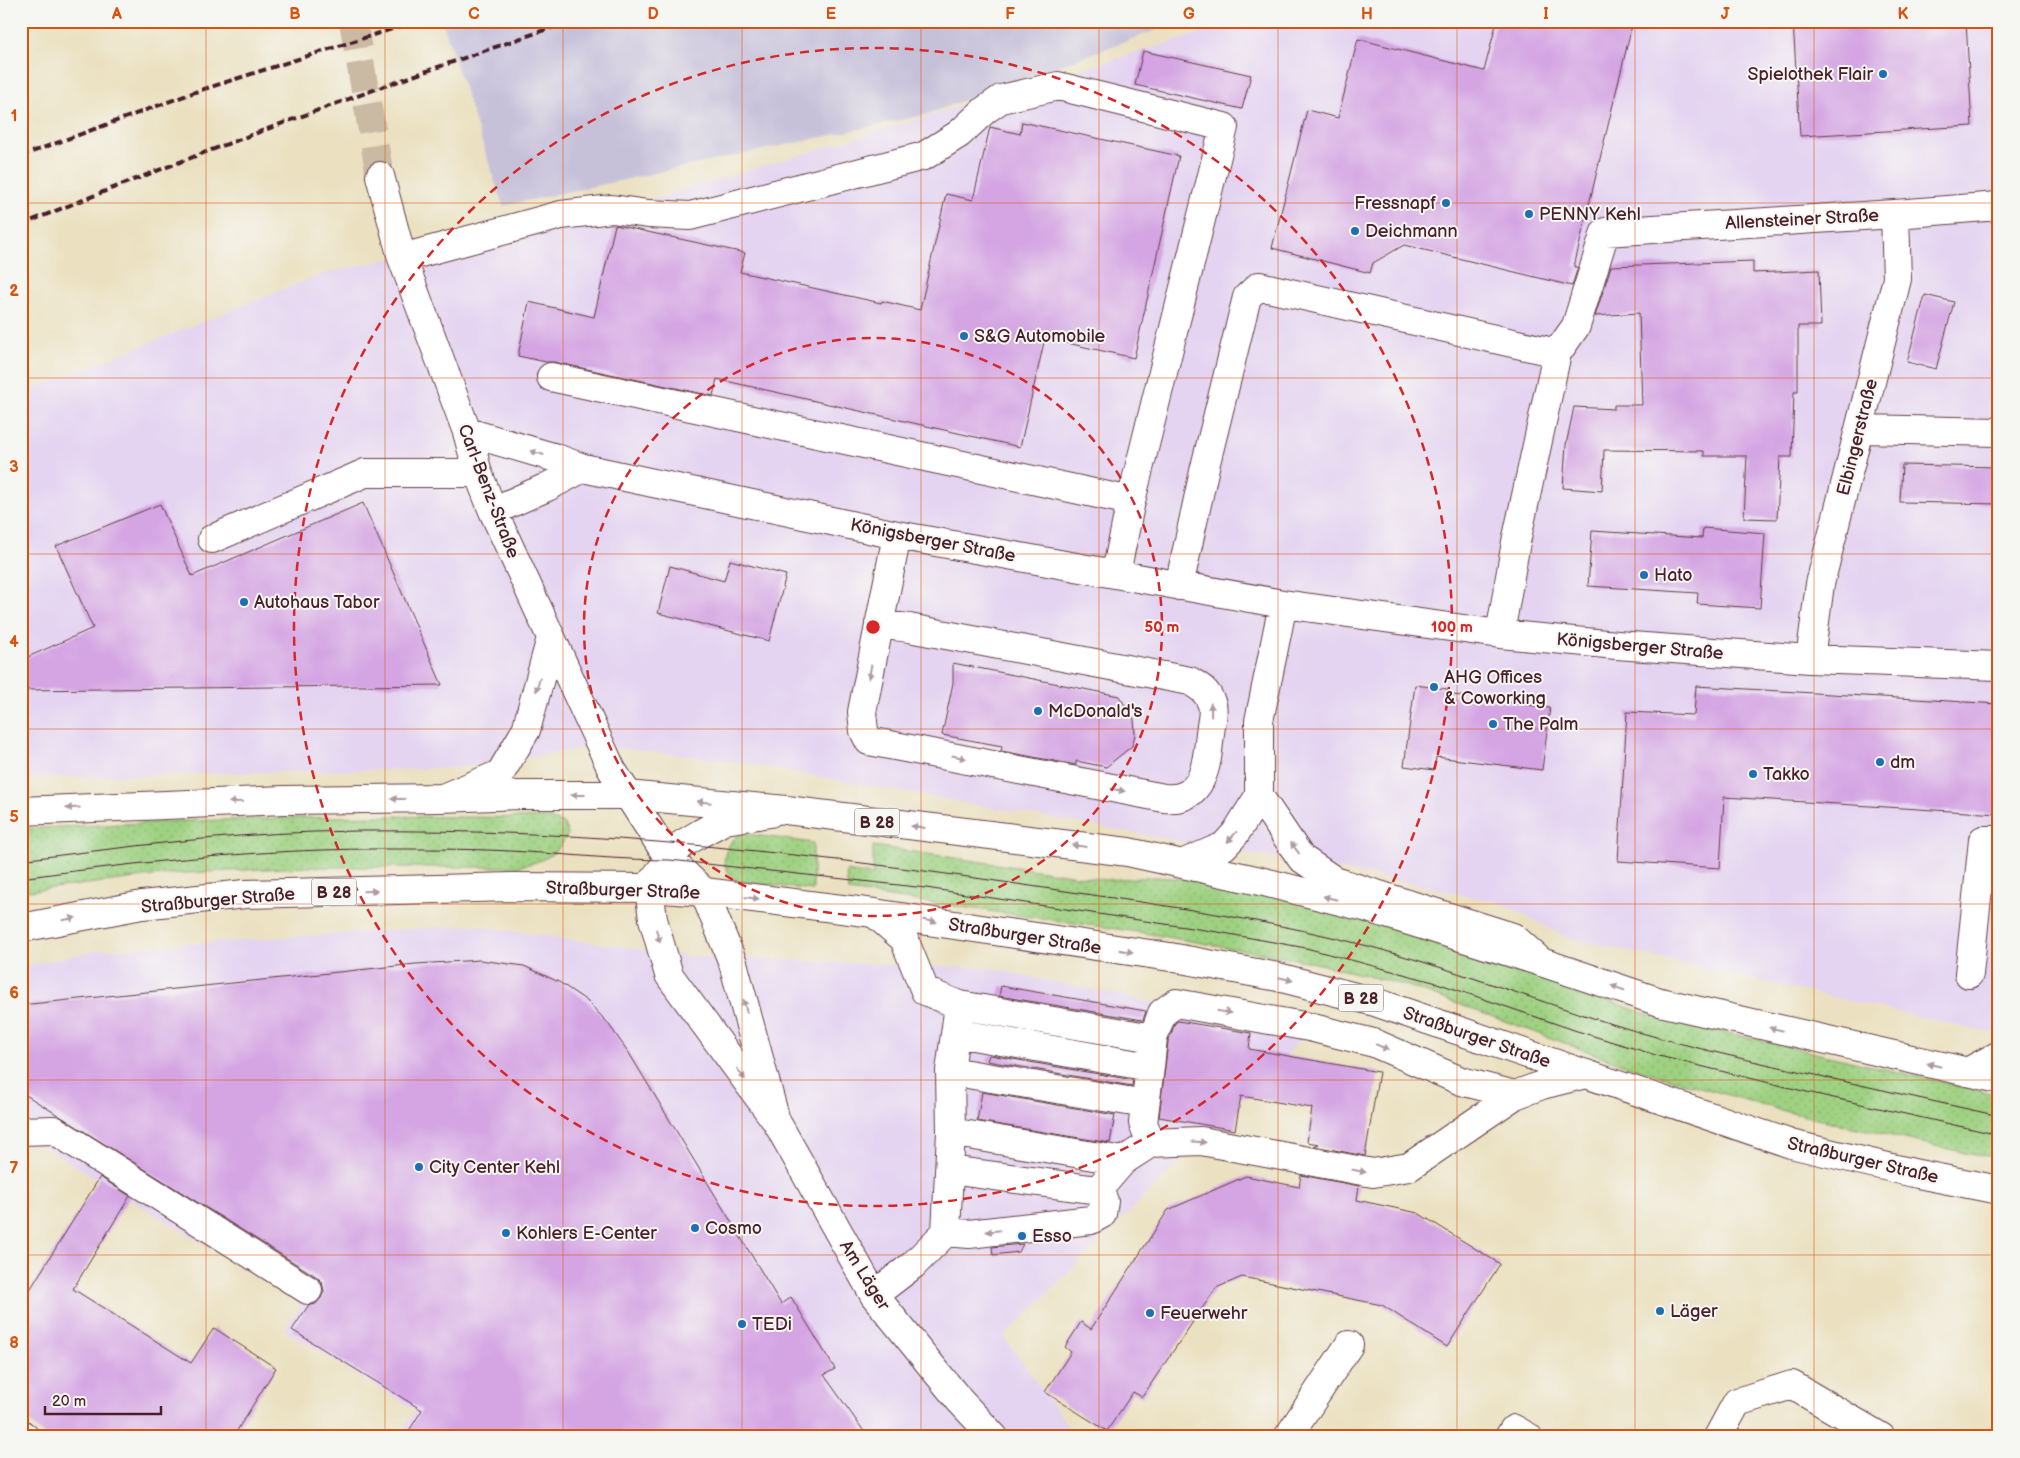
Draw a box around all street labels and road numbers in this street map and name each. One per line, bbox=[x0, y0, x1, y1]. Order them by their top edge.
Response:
street label: Allensteiner Straße bbox=[1725, 205, 1880, 234]
street label: Elbingerstraße bbox=[1833, 376, 1882, 498]
street label: Carl-Benz-Straße bbox=[453, 421, 524, 561]
street label: Königsberger Straße bbox=[849, 514, 1018, 567]
street label: Königsberger Straße bbox=[1556, 629, 1725, 664]
road number: B 28 bbox=[854, 809, 900, 836]
street label: Straßburger Straße bbox=[545, 877, 701, 904]
road number: B 28 bbox=[312, 879, 356, 906]
street label: Straßburger Straße bbox=[140, 883, 296, 918]
street label: Straßburger Straße bbox=[947, 914, 1103, 959]
road number: B 28 bbox=[1338, 984, 1384, 1011]
street label: Straßburger Straße bbox=[1400, 1002, 1554, 1073]
street label: Straßburger Straße bbox=[1785, 1133, 1941, 1188]
street label: Am Läger bbox=[835, 1236, 895, 1314]

